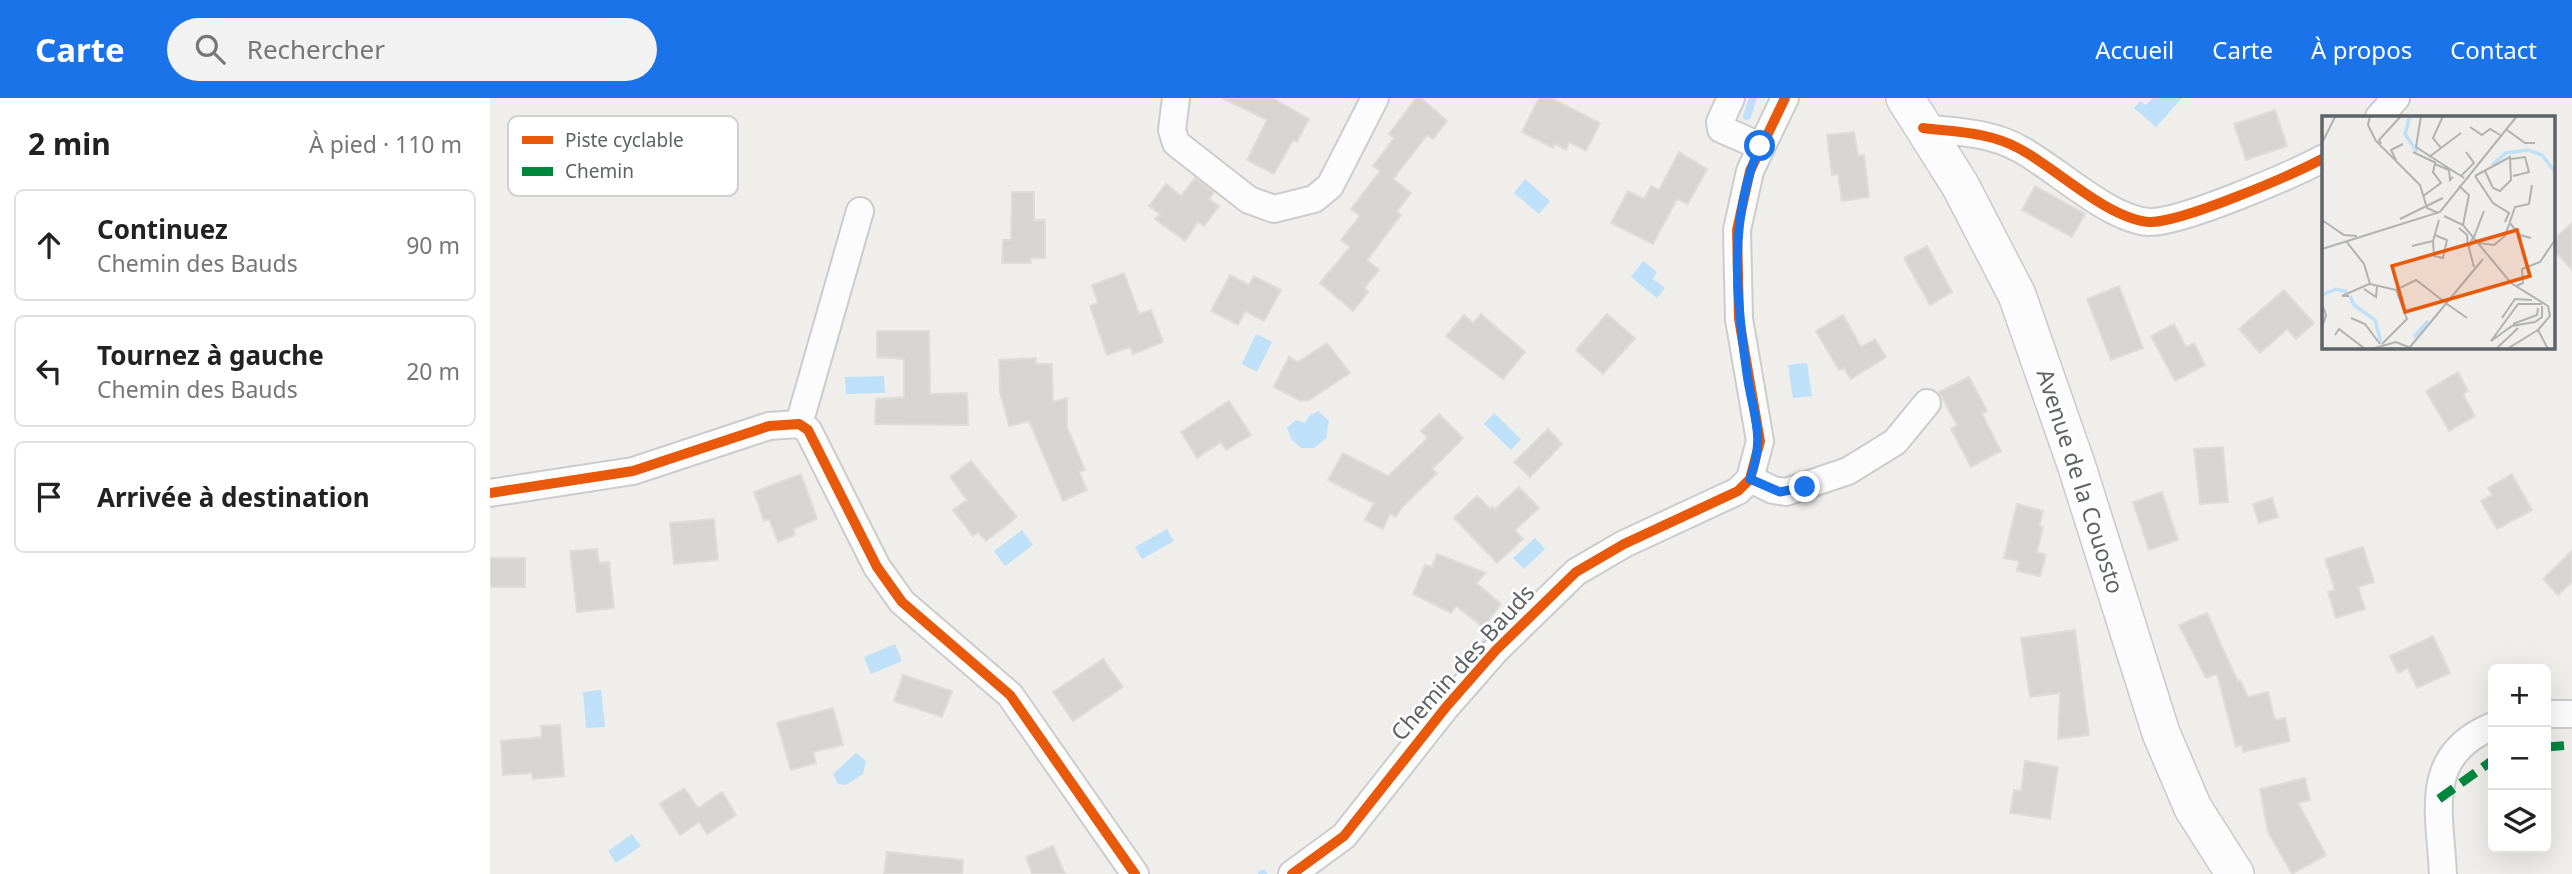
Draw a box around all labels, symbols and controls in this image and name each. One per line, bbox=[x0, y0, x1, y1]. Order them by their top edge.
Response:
search box bbox=[167, 18, 657, 81]
text: Carte bbox=[35, 27, 125, 72]
icon: search bbox=[191, 30, 229, 68]
text: Rechercher bbox=[247, 31, 385, 67]
text: Accueil bbox=[2095, 33, 2174, 66]
text: Carte bbox=[2212, 33, 2273, 66]
text: À propos bbox=[2311, 33, 2412, 66]
text: Contact bbox=[2450, 33, 2537, 66]
legend bbox=[508, 116, 738, 196]
inset map bbox=[2322, 116, 2554, 348]
text: 2 min bbox=[28, 123, 111, 164]
text: Piste cyclable bbox=[565, 127, 684, 153]
text: À pied · 110 m bbox=[309, 128, 462, 160]
route start bbox=[1744, 130, 1775, 161]
text: Chemin bbox=[565, 158, 634, 184]
text: Continuez bbox=[97, 211, 228, 247]
icon: ahead bbox=[30, 226, 68, 264]
text: 90 m bbox=[406, 229, 460, 261]
text: Chemin des Bauds bbox=[97, 247, 298, 279]
text: Tournez à gauche bbox=[97, 337, 324, 373]
icon: left bbox=[30, 352, 68, 390]
text: 20 m bbox=[406, 355, 460, 387]
street label: Avenue de la Couosto bbox=[2030, 365, 2132, 597]
text: Chemin des Bauds bbox=[97, 373, 298, 405]
route end bbox=[1789, 471, 1820, 502]
icon: arrive bbox=[30, 478, 68, 516]
text: Arrivée à destination bbox=[97, 479, 370, 515]
street label: Chemin des Bauds bbox=[1383, 577, 1541, 747]
map controls bbox=[2488, 664, 2551, 853]
button: + bbox=[2488, 664, 2551, 727]
button: − bbox=[2488, 727, 2551, 790]
button: layers bbox=[2488, 790, 2551, 853]

